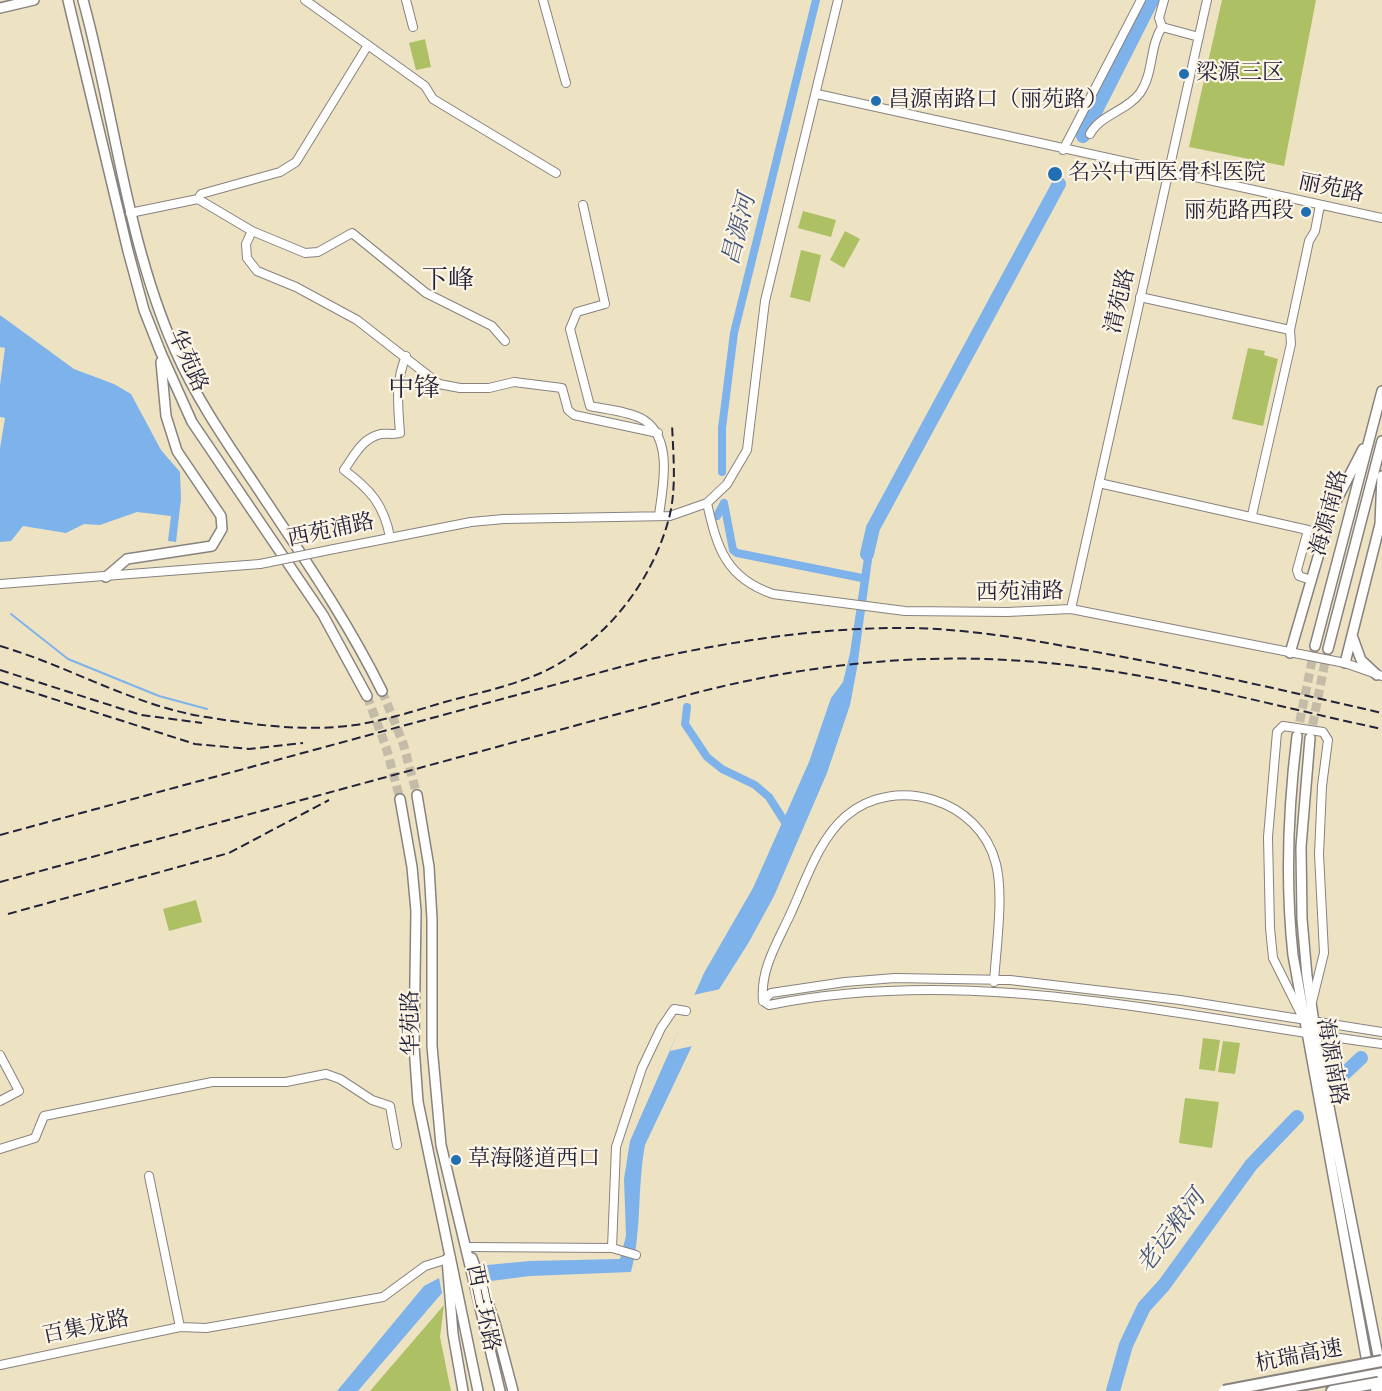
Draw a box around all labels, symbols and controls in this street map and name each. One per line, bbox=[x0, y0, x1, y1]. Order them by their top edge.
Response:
place label: 梁源三区 bbox=[1196, 61, 1284, 87]
marker: 梁源三区 bbox=[1177, 67, 1191, 81]
place label: 昌源南路口（丽苑路） bbox=[888, 88, 1108, 114]
marker: 昌源南路口（丽苑路） bbox=[869, 94, 883, 108]
place label: 名兴中西医骨科医院 bbox=[1068, 161, 1266, 187]
marker: 名兴中西医骨科医院 bbox=[1046, 165, 1064, 183]
street label: 丽苑路 bbox=[1296, 169, 1366, 209]
water label: 昌源河 bbox=[717, 192, 763, 268]
place label: 丽苑路西段 bbox=[1184, 199, 1294, 225]
marker: 丽苑路西段 bbox=[1299, 205, 1313, 219]
district label: 下峰 bbox=[422, 266, 474, 298]
street label: 清苑路 bbox=[1101, 266, 1141, 336]
street label: 华苑路 bbox=[162, 325, 212, 397]
district label: 中锋 bbox=[388, 374, 440, 406]
street label: 海源南路 bbox=[1306, 467, 1354, 559]
street label: 西苑浦路 bbox=[285, 509, 377, 553]
street label: 西苑浦路 bbox=[976, 579, 1064, 607]
street label: 华苑路 bbox=[398, 990, 426, 1056]
street label: 海源南路 bbox=[1310, 1016, 1352, 1108]
place label: 草海隧道西口 bbox=[468, 1147, 600, 1173]
marker: 草海隧道西口 bbox=[449, 1153, 463, 1167]
water label: 老运粮河 bbox=[1132, 1185, 1212, 1279]
street label: 西三环路 bbox=[460, 1262, 504, 1354]
street label: 百集龙路 bbox=[40, 1306, 132, 1350]
street label: 杭瑞高速 bbox=[1253, 1336, 1345, 1378]

